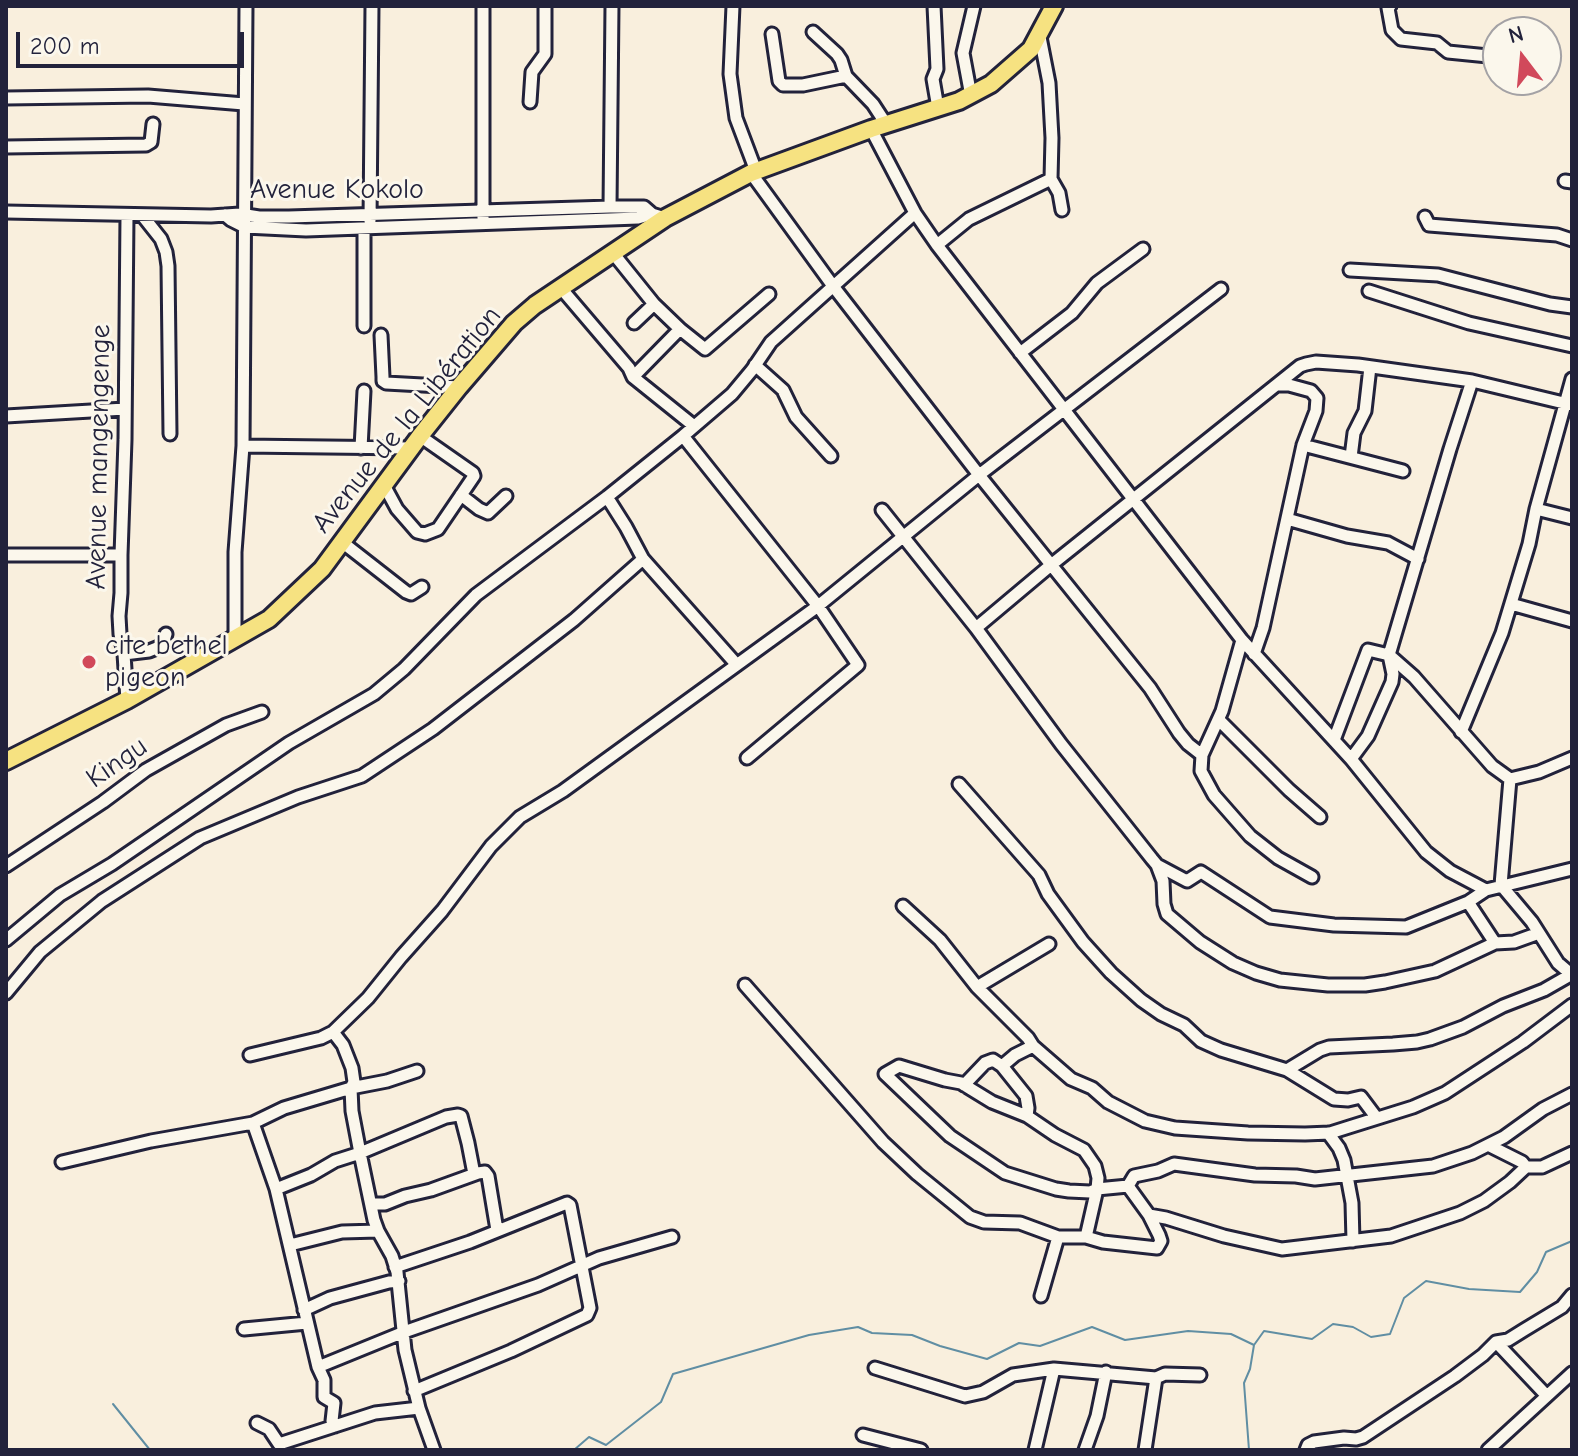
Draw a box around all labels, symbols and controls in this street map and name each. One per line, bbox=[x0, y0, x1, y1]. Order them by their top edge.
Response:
scale bar bbox=[20, 16, 248, 66]
north arrow bbox=[1482, 16, 1562, 96]
text: N bbox=[1505, 20, 1526, 49]
text: 200 m bbox=[30, 32, 100, 60]
street label: Avenue Kokolo bbox=[250, 173, 424, 207]
street label: Avenue de la Libération bbox=[305, 300, 509, 540]
street label: Avenue mangengenge bbox=[80, 324, 118, 590]
place label: cite bethel pigeon bbox=[105, 629, 228, 695]
marker: cite bethel pigeon bbox=[80, 653, 98, 671]
street label: Kingu bbox=[80, 730, 154, 796]

